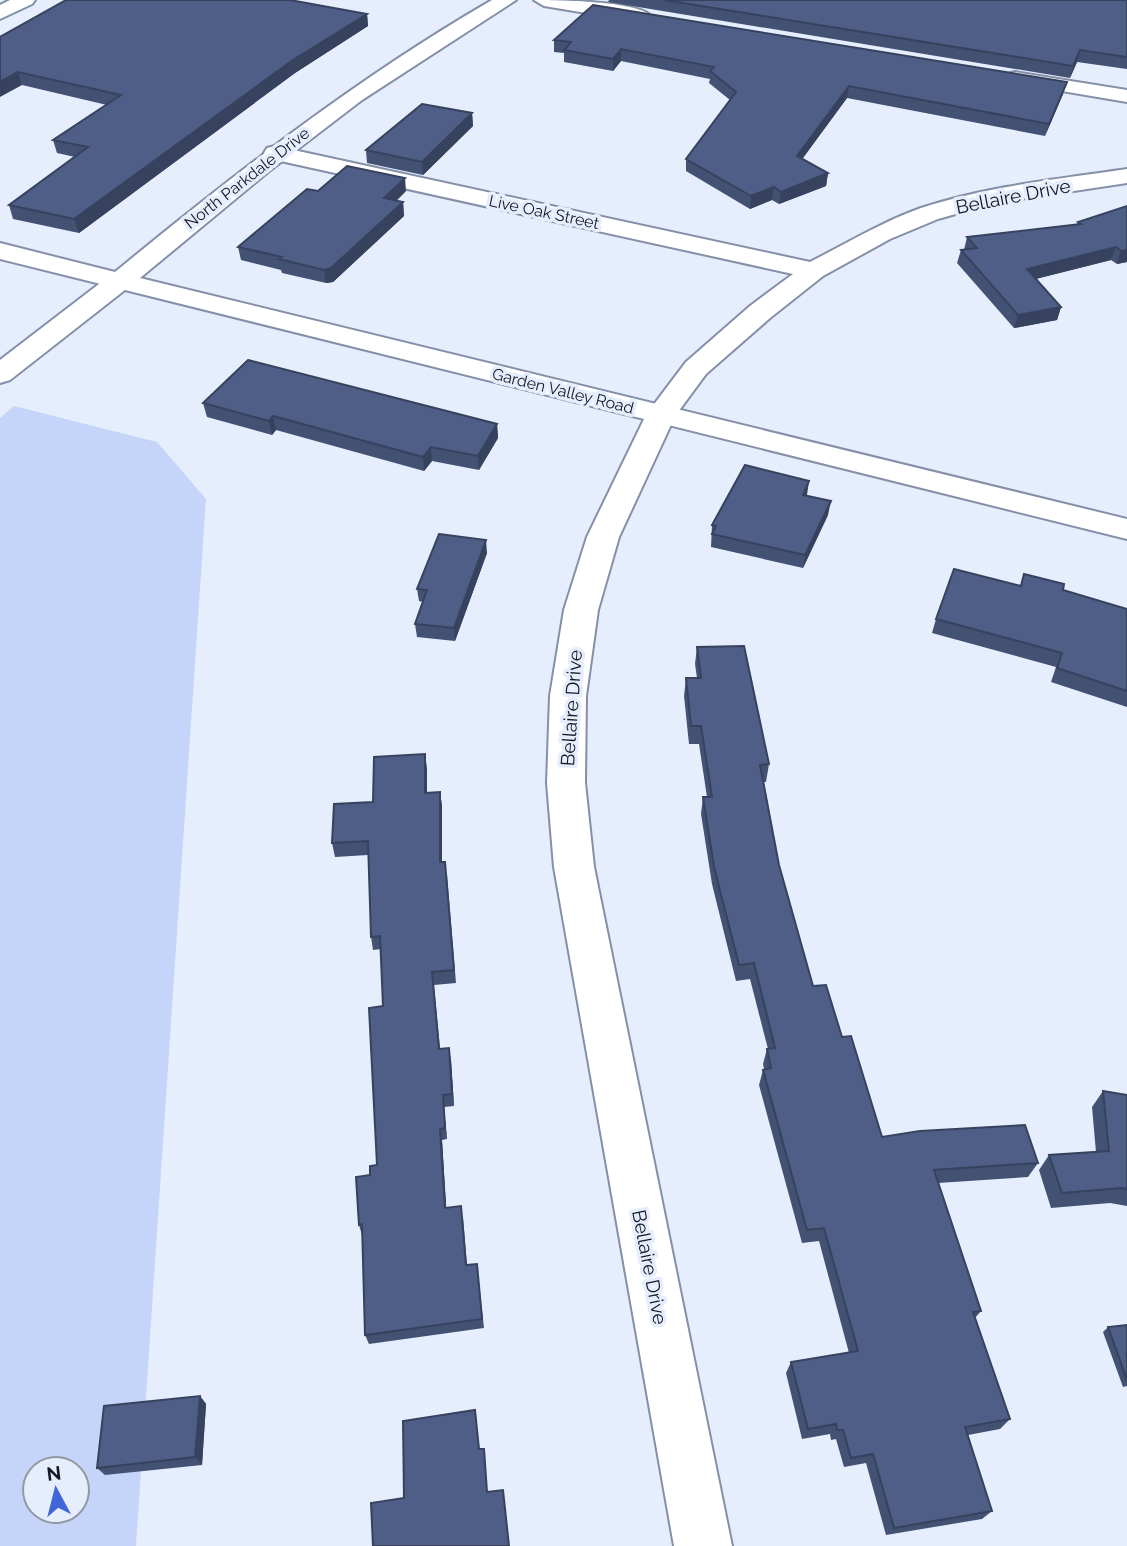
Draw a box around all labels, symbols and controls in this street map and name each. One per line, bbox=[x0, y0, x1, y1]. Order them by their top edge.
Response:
street label: North Parkdale Drive bbox=[181, 123, 313, 233]
street label: Bellaire Drive bbox=[954, 174, 1072, 218]
street label: Live Oak Street bbox=[487, 191, 601, 233]
street label: Garden Valley Road bbox=[490, 364, 636, 418]
street label: Bellaire Drive bbox=[556, 649, 586, 767]
street label: Bellaire Drive bbox=[628, 1208, 672, 1326]
north arrow bbox=[21, 1455, 91, 1525]
text: N bbox=[45, 1461, 62, 1485]

